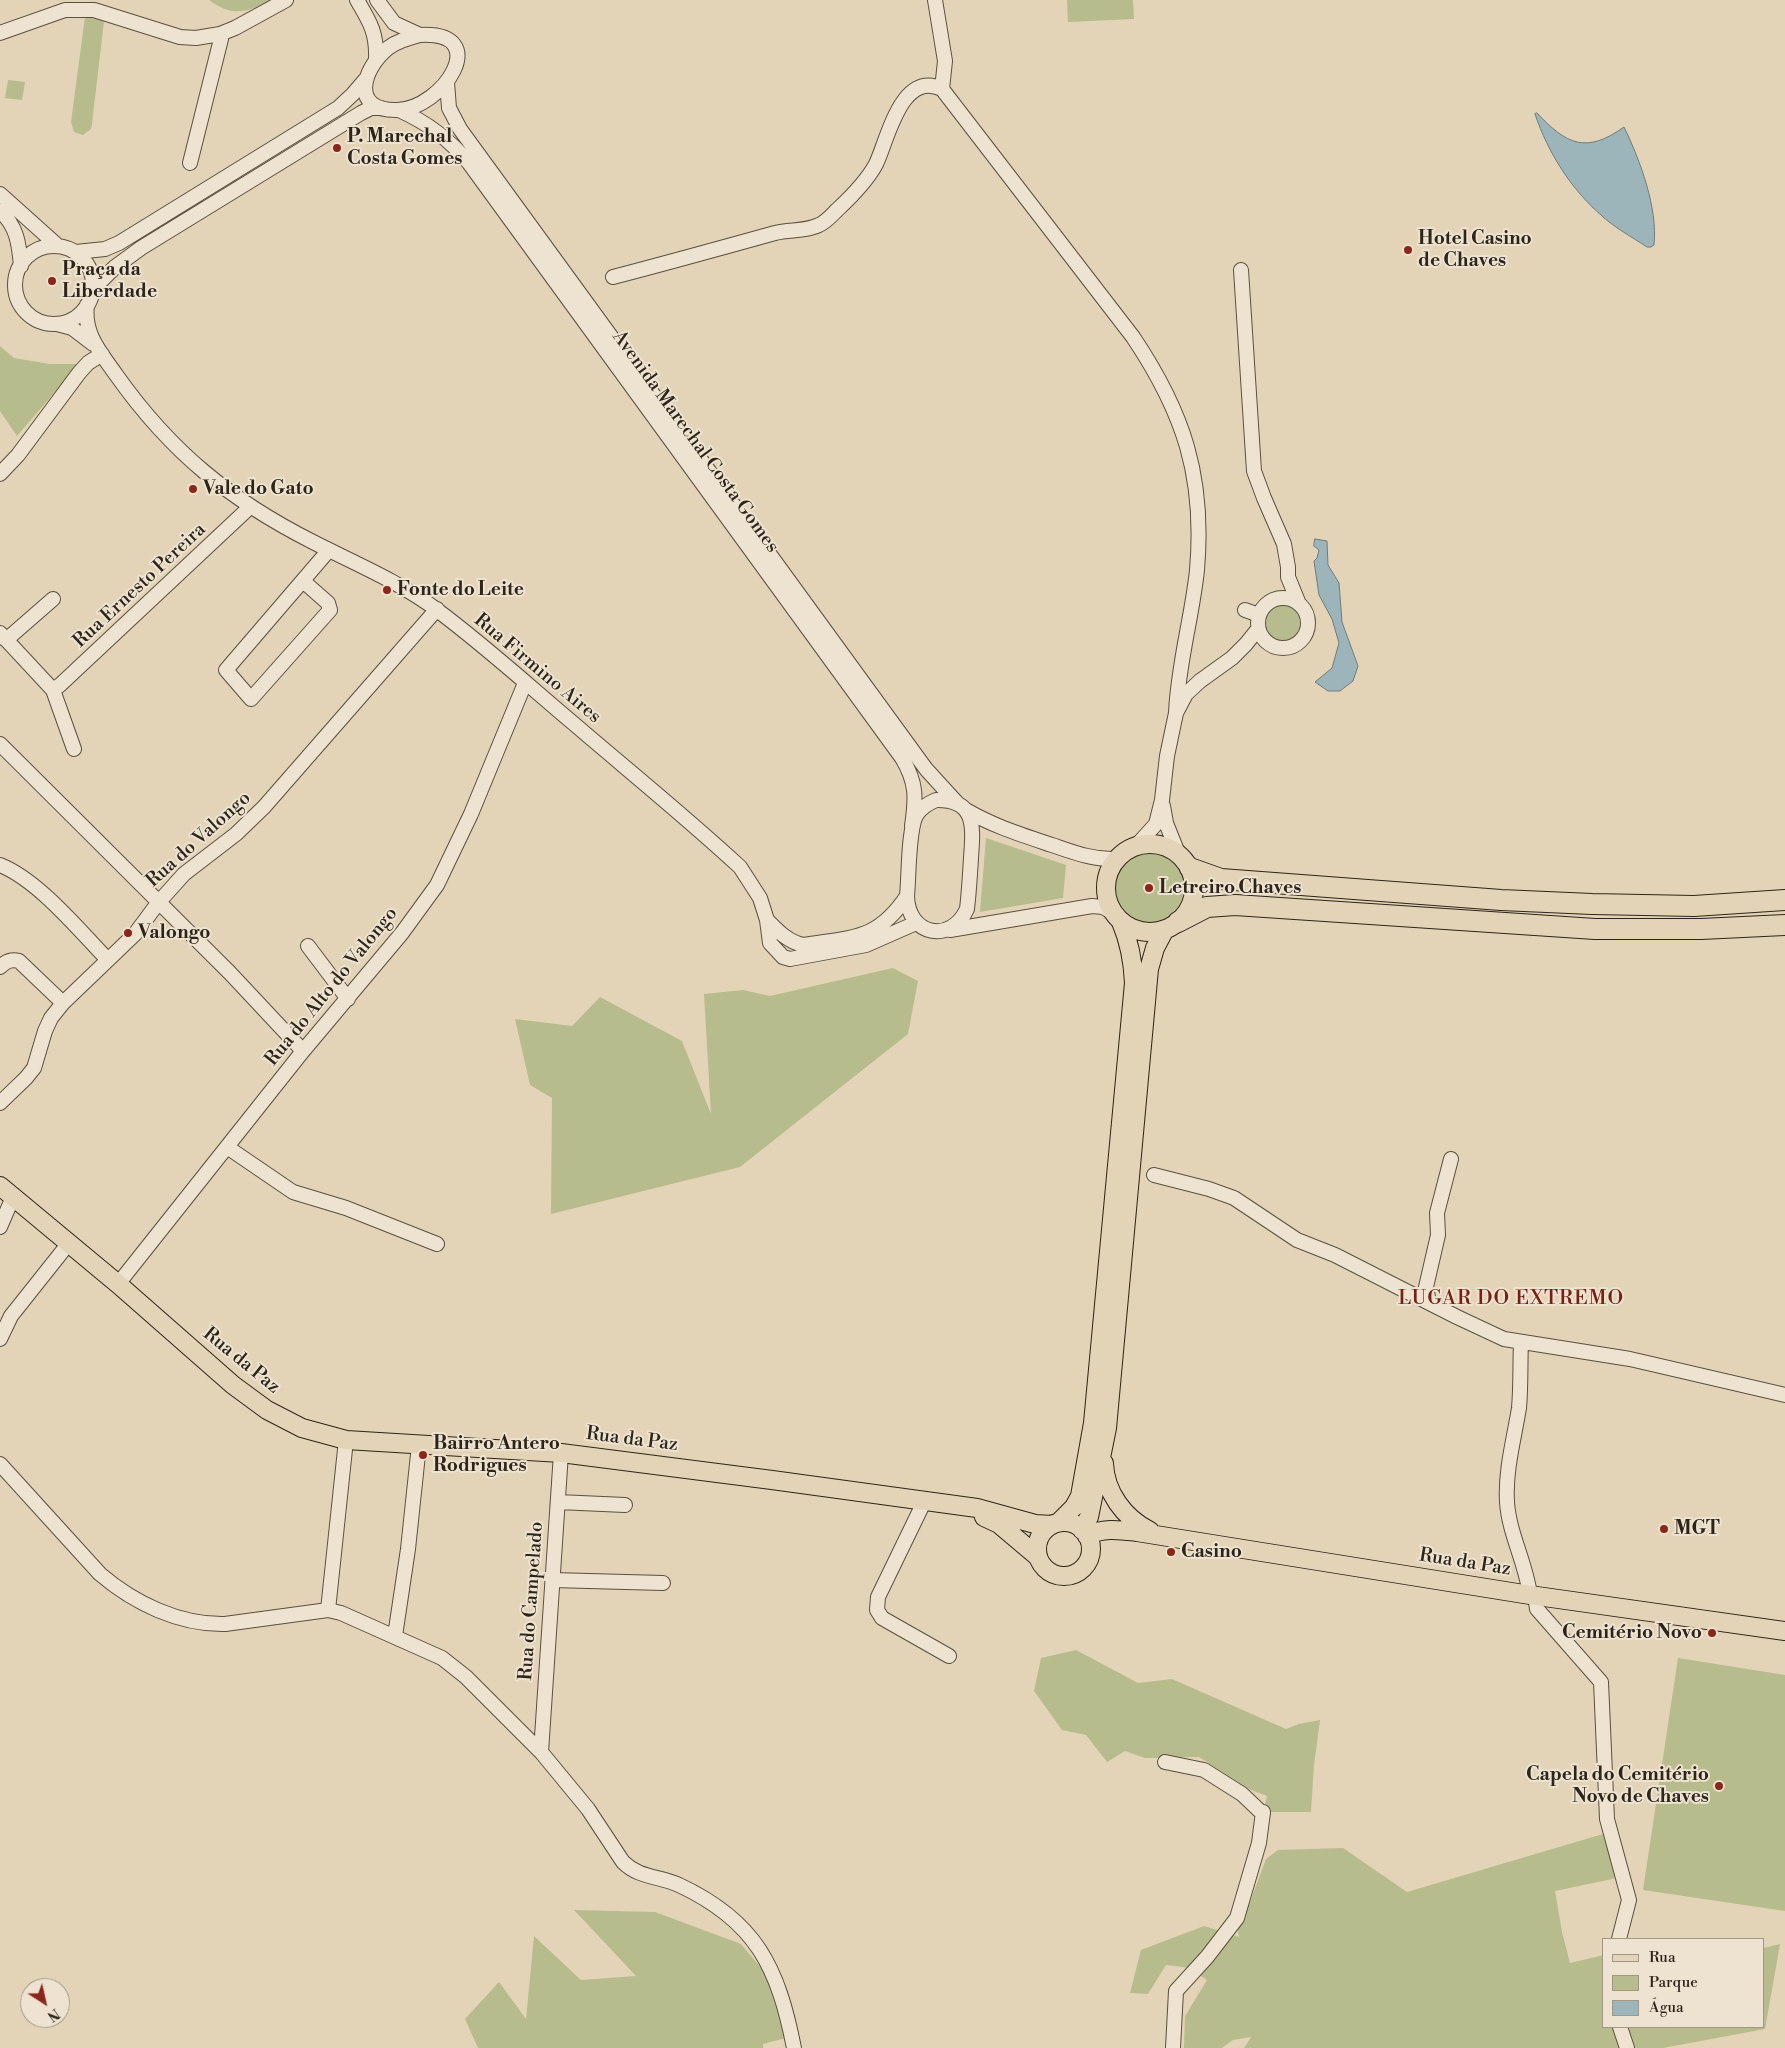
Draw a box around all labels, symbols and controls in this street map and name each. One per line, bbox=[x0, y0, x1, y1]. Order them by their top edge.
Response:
place label: P. Marechal Costa Gomes bbox=[347, 126, 463, 170]
marker: P. Marechal Costa Gomes bbox=[331, 142, 343, 154]
place label: Hotel Casino de Chaves bbox=[1418, 228, 1532, 272]
marker: Hotel Casino de Chaves bbox=[1402, 244, 1414, 256]
place label: Praça da Liberdade bbox=[62, 259, 157, 303]
marker: Praça da Liberdade bbox=[46, 275, 58, 287]
street label: Avenida Marechal Costa Gomes bbox=[607, 327, 783, 557]
place label: Vale do Gato bbox=[203, 478, 314, 500]
marker: Vale do Gato bbox=[187, 483, 199, 495]
street label: Rua Ernesto Pereira bbox=[69, 519, 211, 653]
place label: Fonte do Leite bbox=[397, 579, 524, 601]
marker: Fonte do Leite bbox=[381, 584, 393, 596]
street label: Rua Firmino Aires bbox=[469, 609, 605, 729]
street label: Rua do Valongo bbox=[142, 787, 256, 893]
place label: Letreiro Chaves bbox=[1159, 877, 1301, 899]
marker: Letreiro Chaves bbox=[1143, 882, 1155, 894]
street label: Rua do Alto do Valongo bbox=[261, 903, 403, 1071]
place label: Valongo bbox=[138, 922, 211, 944]
marker: Valongo bbox=[122, 927, 134, 939]
district label: LUGAR DO EXTREMO bbox=[1396, 1287, 1626, 1311]
street label: Rua da Paz bbox=[198, 1323, 284, 1399]
street label: Rua da Paz bbox=[585, 1423, 679, 1457]
place label: Bairro Antero Rodrigues bbox=[433, 1433, 560, 1477]
marker: Bairro Antero Rodrigues bbox=[417, 1449, 429, 1461]
place label: MGT bbox=[1674, 1518, 1720, 1540]
street label: Rua do Campelado bbox=[515, 1521, 549, 1681]
marker: MGT bbox=[1658, 1523, 1670, 1535]
place label: Casino bbox=[1181, 1541, 1242, 1563]
street label: Rua da Paz bbox=[1418, 1545, 1512, 1581]
marker: Casino bbox=[1165, 1546, 1177, 1558]
place label: Cemitério Novo bbox=[1562, 1622, 1702, 1644]
marker: Cemitério Novo bbox=[1706, 1627, 1718, 1639]
place label: Capela do Cemitério Novo de Chaves bbox=[1526, 1764, 1709, 1808]
marker: Capela do Cemitério Novo de Chaves bbox=[1713, 1780, 1725, 1792]
legend bbox=[1602, 1938, 1765, 2028]
text: Rua bbox=[1649, 1948, 1676, 1967]
text: Parque bbox=[1649, 1973, 1698, 1992]
north arrow bbox=[20, 1978, 70, 2028]
text: Água bbox=[1649, 1998, 1684, 2017]
text: N bbox=[43, 2004, 63, 2025]

